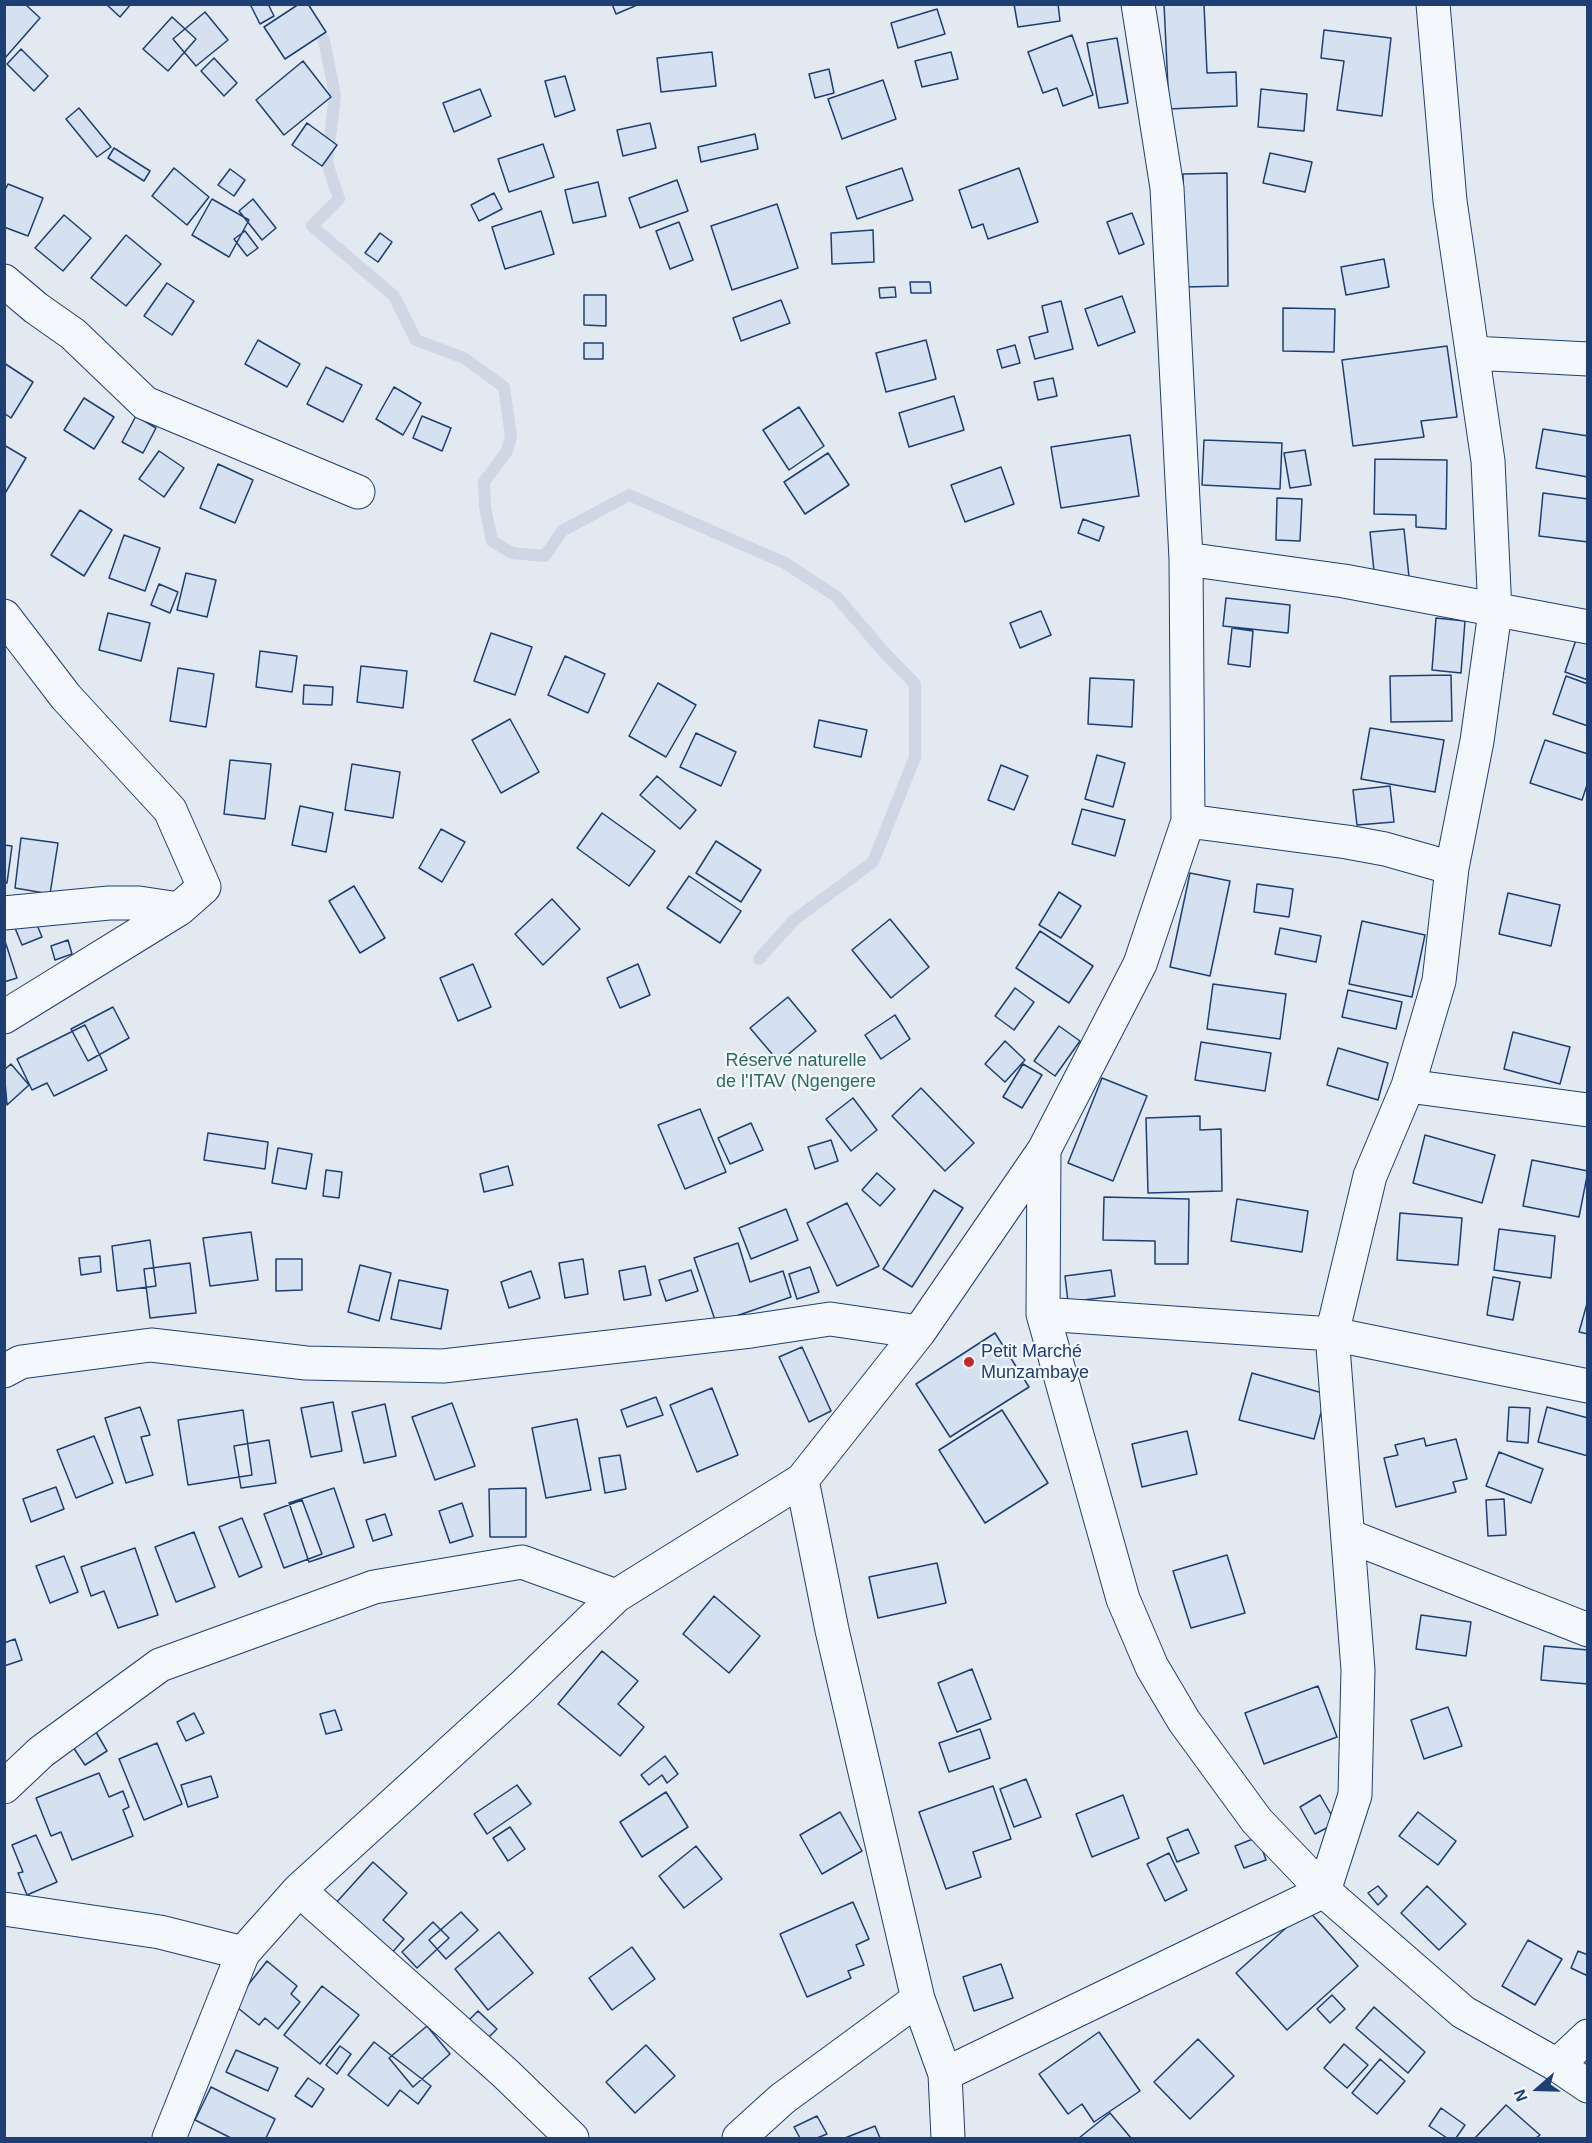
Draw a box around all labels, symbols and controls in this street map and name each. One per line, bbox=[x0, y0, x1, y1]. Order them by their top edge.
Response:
park label: Réserve naturelle de l'ITAV (Ngengere bbox=[716, 1050, 876, 1092]
place label: Petit Marché Munzambaye bbox=[981, 1341, 1089, 1384]
marker: Petit Marché Munzambaye bbox=[962, 1355, 976, 1369]
north arrow bbox=[1508, 2059, 1568, 2119]
text: N bbox=[1511, 2087, 1531, 2104]

